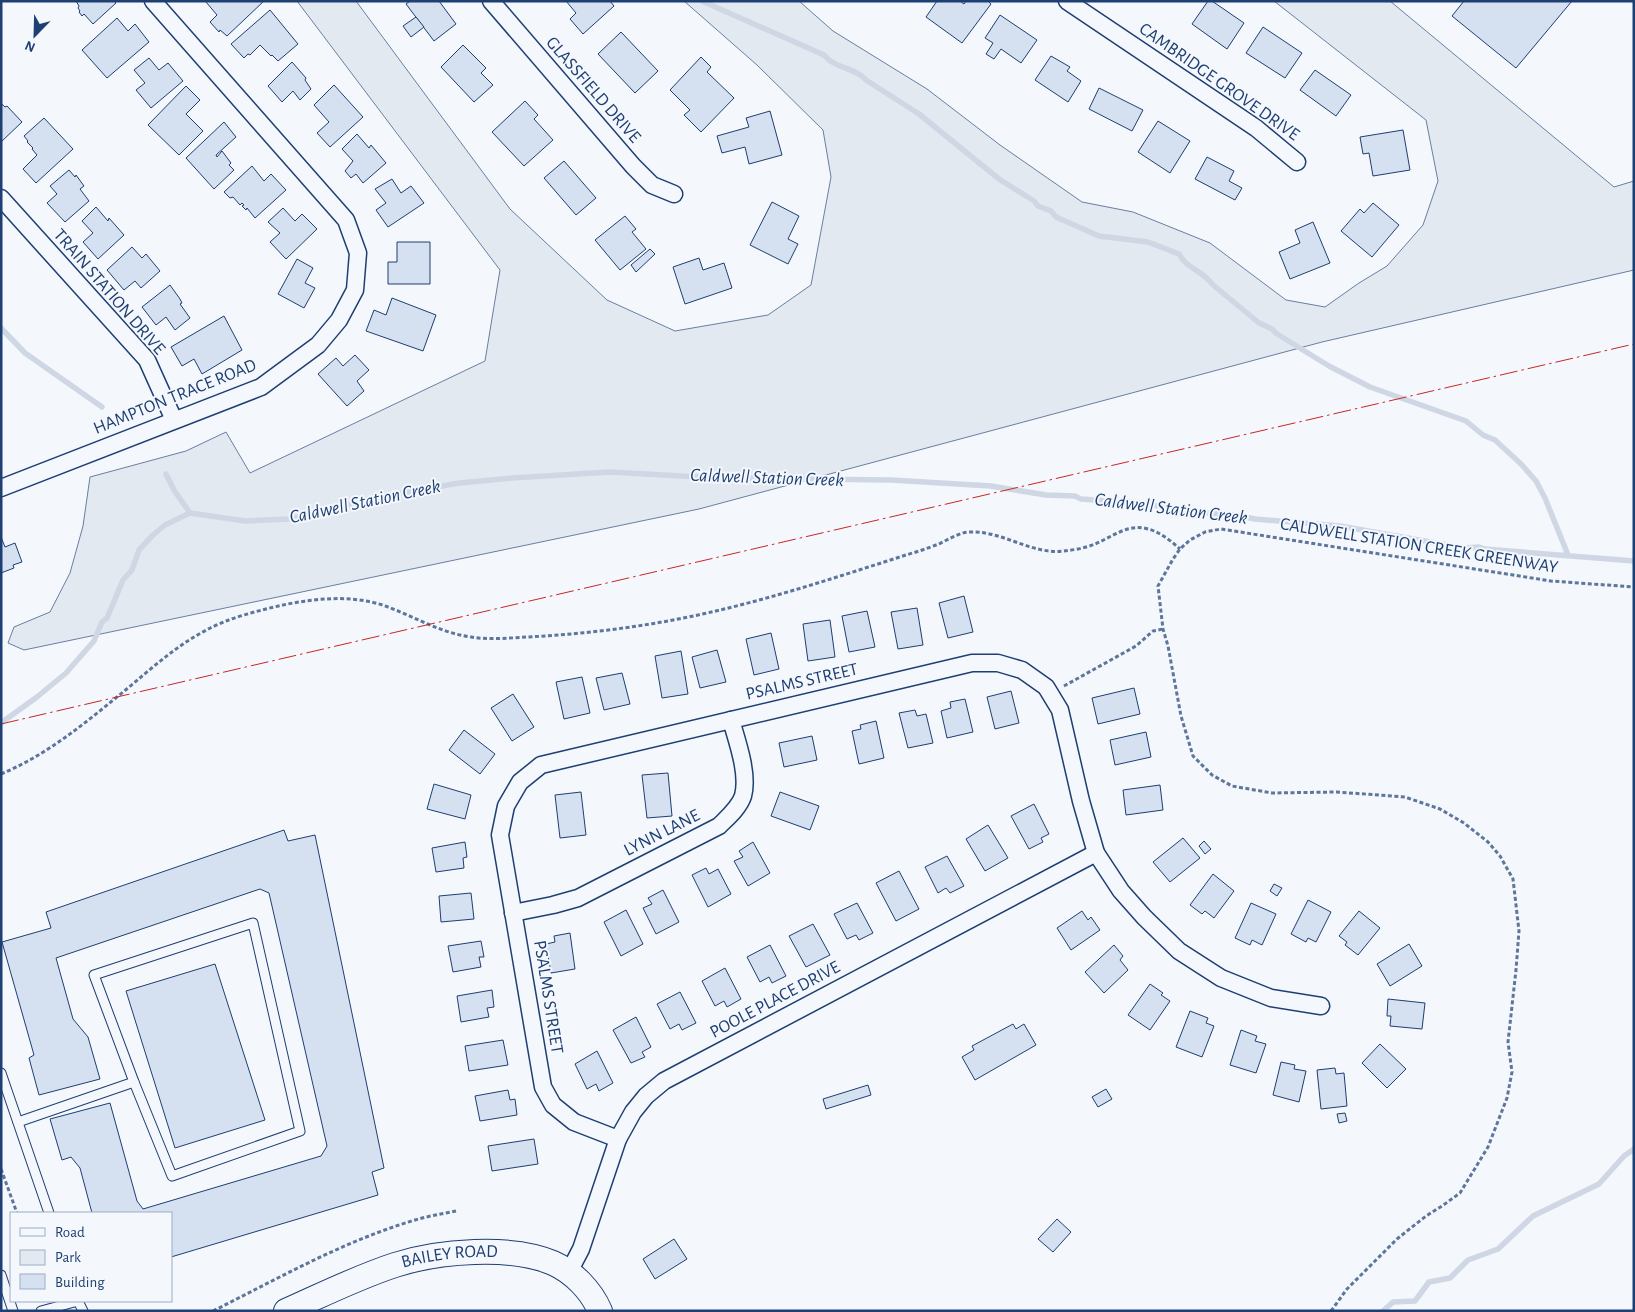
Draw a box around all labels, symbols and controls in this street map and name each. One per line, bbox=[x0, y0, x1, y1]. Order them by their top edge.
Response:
north arrow bbox=[10, 10, 60, 60]
street label: CAMBRIDGE GROVE DRIVE bbox=[1136, 20, 1303, 144]
street label: GLASSFIELD DRIVE bbox=[542, 34, 644, 147]
text: N bbox=[23, 38, 38, 54]
street label: TRAIN STATION DRIVE bbox=[50, 226, 168, 358]
street label: HAMPTON TRACE ROAD bbox=[91, 356, 259, 438]
water label: Caldwell Station Creek bbox=[690, 466, 844, 490]
water label: Caldwell Station Creek bbox=[288, 477, 442, 527]
water label: Caldwell Station Creek bbox=[1094, 490, 1249, 528]
street label: CALDWELL STATION CREEK GREENWAY bbox=[1279, 515, 1560, 577]
street label: PSALMS STREET bbox=[744, 660, 860, 704]
street label: LYNN LANE bbox=[621, 806, 703, 860]
street label: PSALMS STREET bbox=[530, 939, 566, 1055]
street label: POOLE PLACE DRIVE bbox=[707, 958, 843, 1042]
legend bbox=[10, 1212, 172, 1302]
text: Road bbox=[55, 1225, 85, 1240]
street label: BAILEY ROAD bbox=[399, 1243, 498, 1272]
text: Park bbox=[55, 1250, 81, 1265]
text: Building bbox=[55, 1275, 105, 1290]

